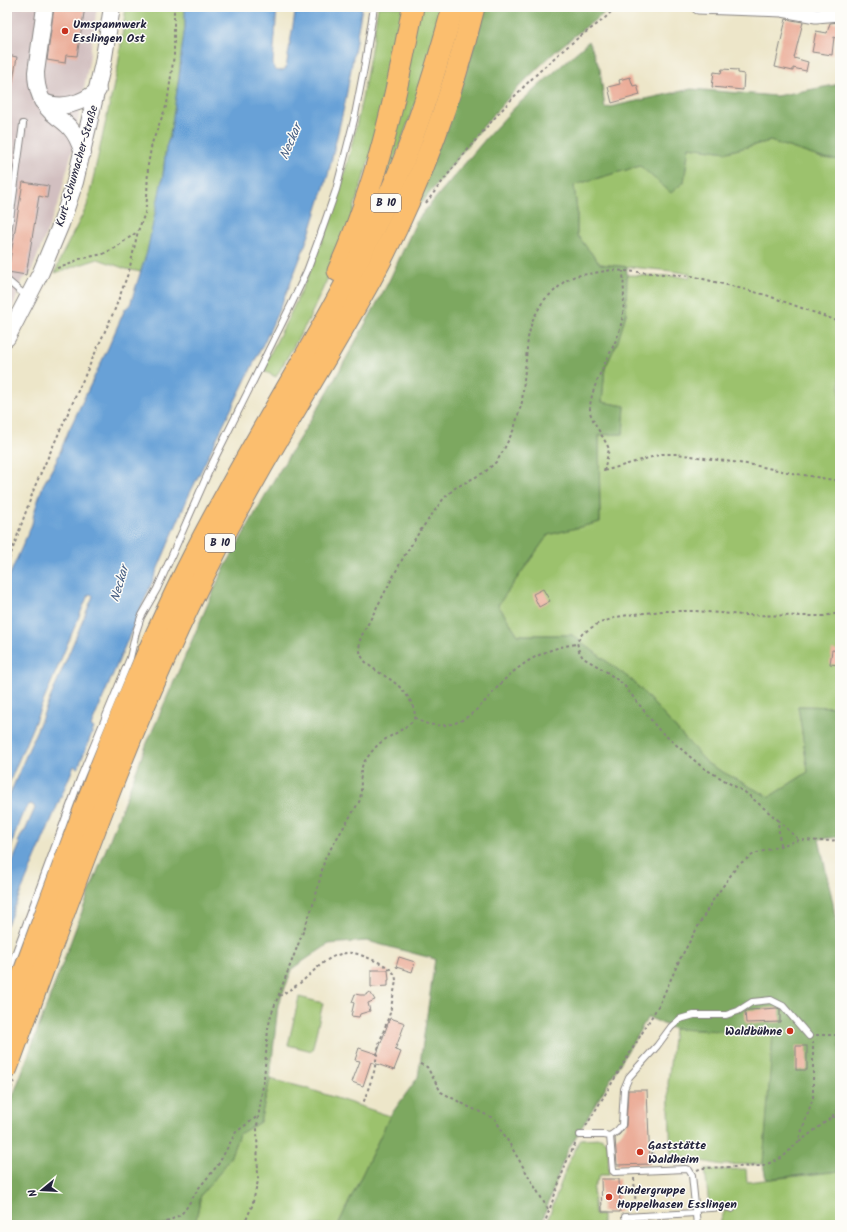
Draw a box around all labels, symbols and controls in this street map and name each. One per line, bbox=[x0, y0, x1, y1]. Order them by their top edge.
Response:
place label: Umspannwerk Esslingen Ost bbox=[73, 15, 147, 48]
marker: Umspannwerk Esslingen Ost bbox=[60, 26, 70, 36]
street label: Kurt-Schumacher-Straße bbox=[51, 102, 104, 229]
water label: Neckar bbox=[274, 118, 309, 163]
road number: B 10 bbox=[371, 194, 401, 212]
road number: B 10 bbox=[205, 534, 235, 552]
water label: Neckar bbox=[105, 561, 136, 605]
place label: Waldbühne bbox=[725, 1022, 782, 1041]
marker: Waldbühne bbox=[785, 1026, 795, 1036]
place label: Gaststätte Waldheim bbox=[648, 1136, 706, 1169]
marker: Gaststätte Waldheim bbox=[635, 1147, 645, 1157]
north arrow bbox=[22, 1170, 62, 1210]
place label: Kindergruppe Hoppelhasen Esslingen bbox=[617, 1181, 737, 1214]
text: N bbox=[24, 1187, 43, 1199]
marker: Kindergruppe Hoppelhasen Esslingen bbox=[604, 1192, 614, 1202]

